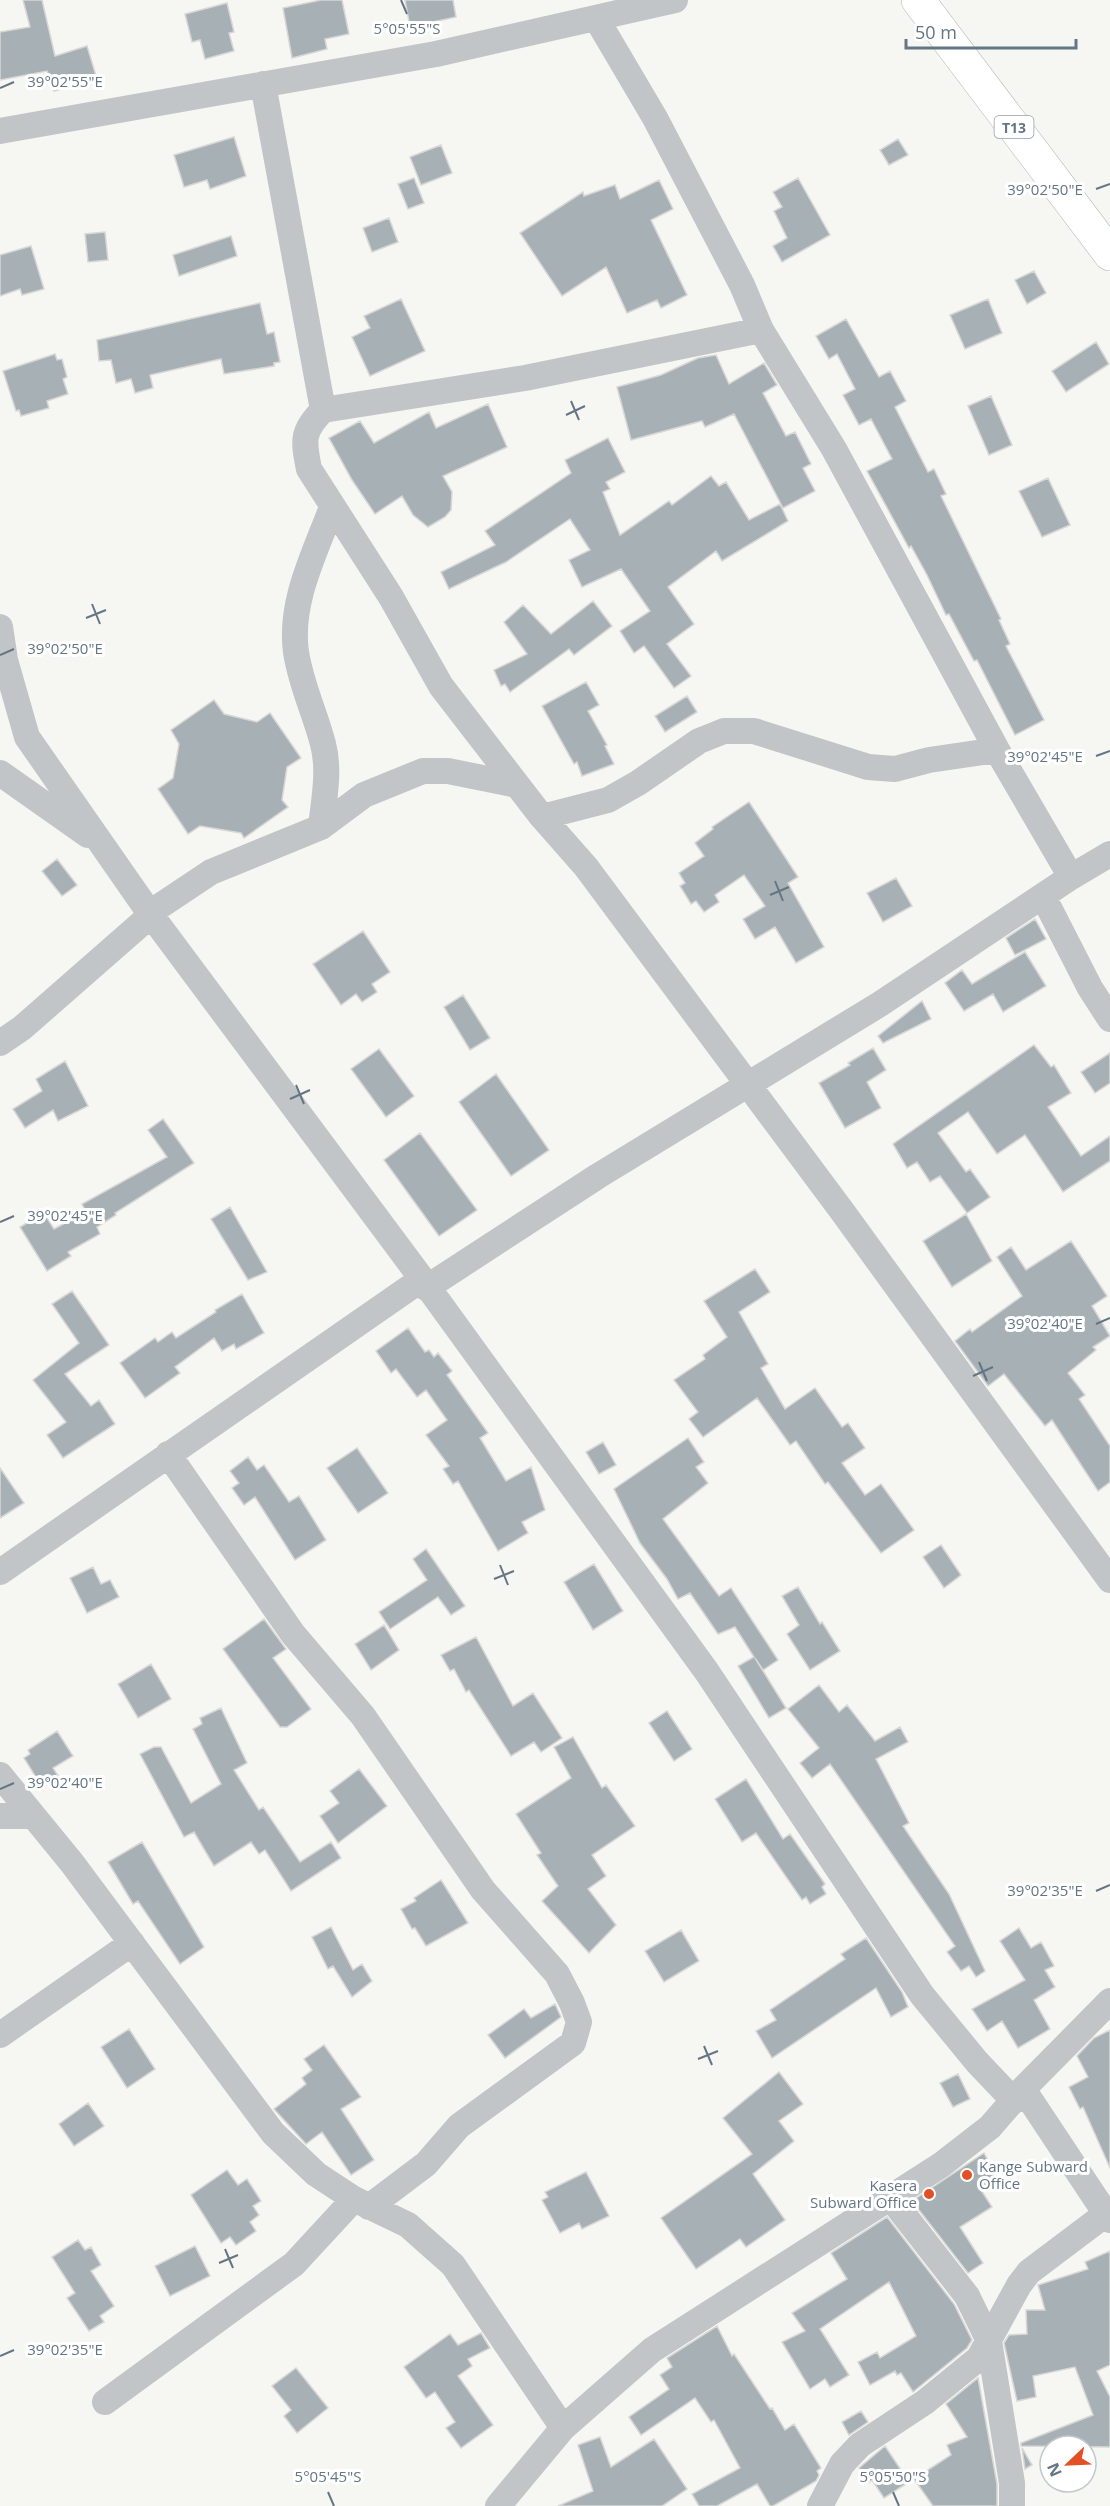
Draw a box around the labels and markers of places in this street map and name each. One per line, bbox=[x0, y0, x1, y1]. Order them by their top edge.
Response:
place label: Kange Subward Office bbox=[979, 2156, 1088, 2193]
marker: Kange Subward Office bbox=[960, 2168, 974, 2182]
place label: Kasera Subward Office bbox=[810, 2175, 917, 2212]
marker: Kasera Subward Office bbox=[922, 2187, 936, 2201]

